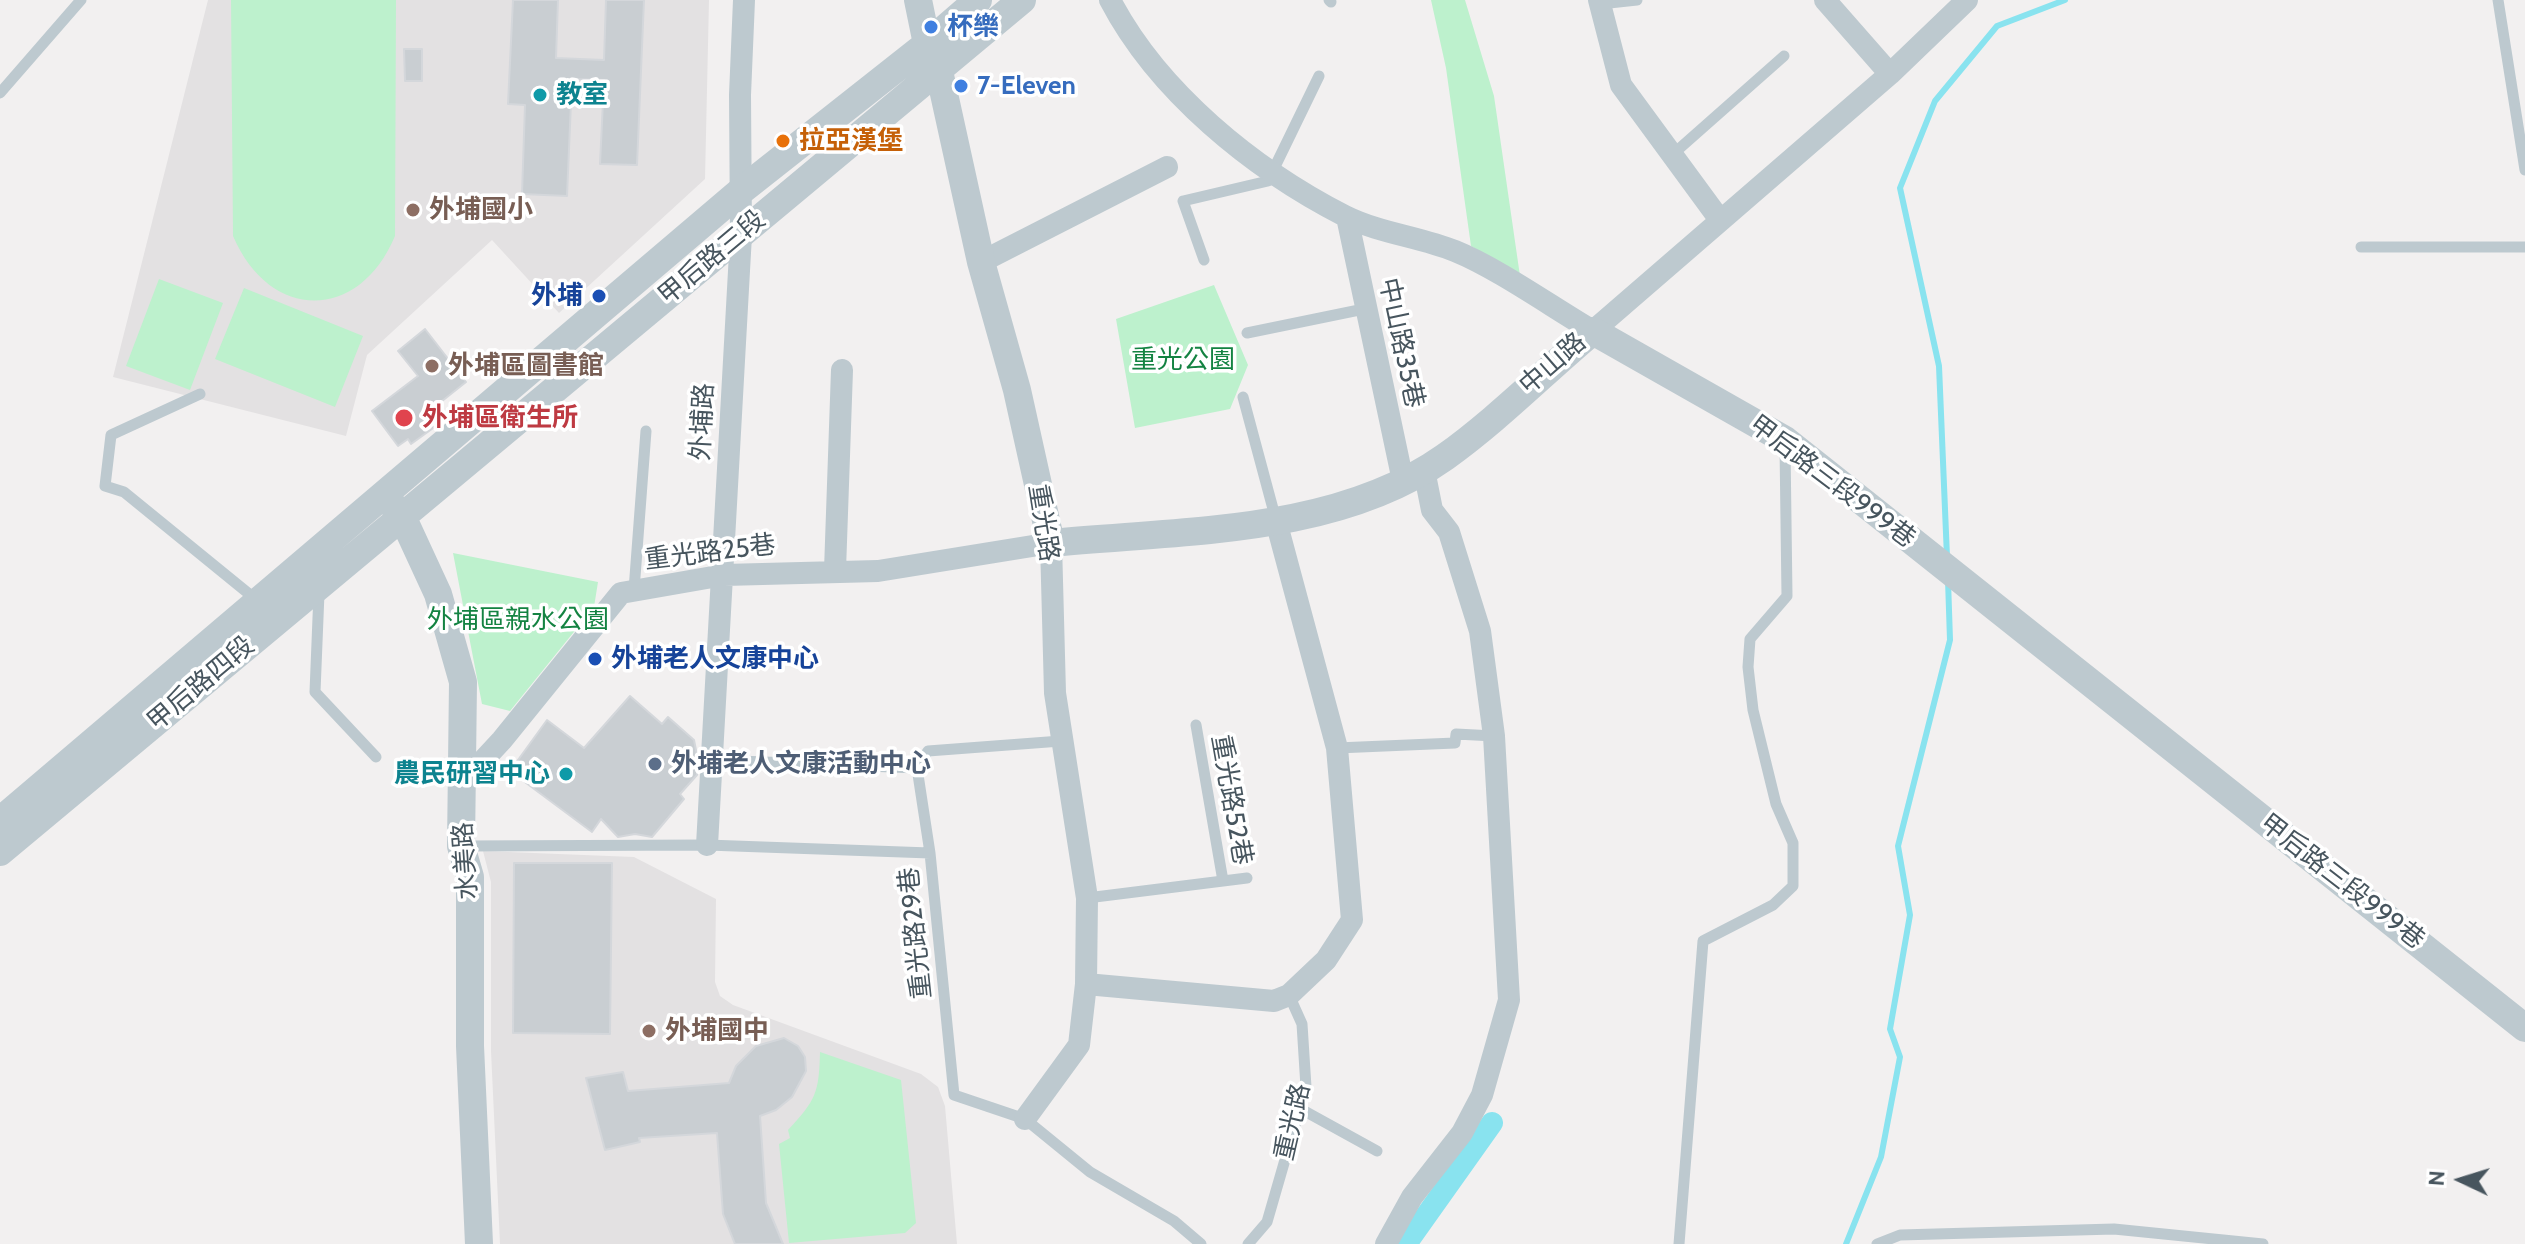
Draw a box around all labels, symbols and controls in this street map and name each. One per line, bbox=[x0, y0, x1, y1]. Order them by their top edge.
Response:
place label: 杯樂 bbox=[947, 11, 999, 43]
marker: 杯樂 bbox=[922, 18, 940, 36]
place label: 7-Eleven bbox=[977, 70, 1076, 102]
marker: 7-Eleven bbox=[952, 77, 970, 95]
place label: 教室 bbox=[556, 79, 608, 111]
marker: 教室 bbox=[531, 86, 549, 104]
place label: 拉亞漢堡 bbox=[799, 125, 903, 157]
marker: 拉亞漢堡 bbox=[774, 132, 792, 150]
place label: 外埔國小 bbox=[429, 194, 533, 226]
marker: 外埔國小 bbox=[404, 201, 422, 219]
street label: 甲后路三段 bbox=[652, 204, 772, 312]
street label: 中山路35巷 bbox=[1372, 275, 1430, 411]
place label: 外埔 bbox=[531, 280, 583, 312]
marker: 外埔 bbox=[590, 287, 608, 305]
street label: 中山路 bbox=[1513, 327, 1593, 401]
park label: 重光公園 bbox=[1131, 344, 1235, 376]
place label: 外埔區圖書館 bbox=[448, 350, 604, 382]
marker: 外埔區圖書館 bbox=[423, 357, 441, 375]
street label: 外埔路 bbox=[685, 382, 721, 462]
place label: 外埔區衛生所 bbox=[422, 402, 578, 434]
marker: 外埔區衛生所 bbox=[393, 407, 415, 429]
street label: 甲后路三段999巷 bbox=[1743, 409, 1921, 555]
street label: 重光路 bbox=[1021, 482, 1065, 564]
street label: 重光路25巷 bbox=[643, 529, 777, 577]
park label: 外埔區親水公園 bbox=[427, 604, 609, 636]
street label: 甲后路四段 bbox=[141, 630, 261, 738]
place label: 外埔老人文康中心 bbox=[611, 643, 819, 675]
marker: 外埔老人文康中心 bbox=[586, 650, 604, 668]
street label: 重光路52巷 bbox=[1204, 732, 1258, 868]
place label: 外埔老人文康活動中心 bbox=[671, 748, 931, 780]
marker: 外埔老人文康活動中心 bbox=[646, 755, 664, 773]
place label: 農民研習中心 bbox=[394, 758, 550, 790]
marker: 農民研習中心 bbox=[557, 765, 575, 783]
street label: 甲后路三段999巷 bbox=[2253, 808, 2431, 956]
street label: 水美路 bbox=[448, 821, 484, 901]
street label: 重光路29巷 bbox=[894, 866, 938, 1000]
place label: 外埔國中 bbox=[665, 1015, 769, 1047]
marker: 外埔國中 bbox=[640, 1022, 658, 1040]
street label: 重光路 bbox=[1269, 1080, 1317, 1164]
north arrow bbox=[2421, 1140, 2501, 1220]
text: N bbox=[2423, 1170, 2451, 1187]

